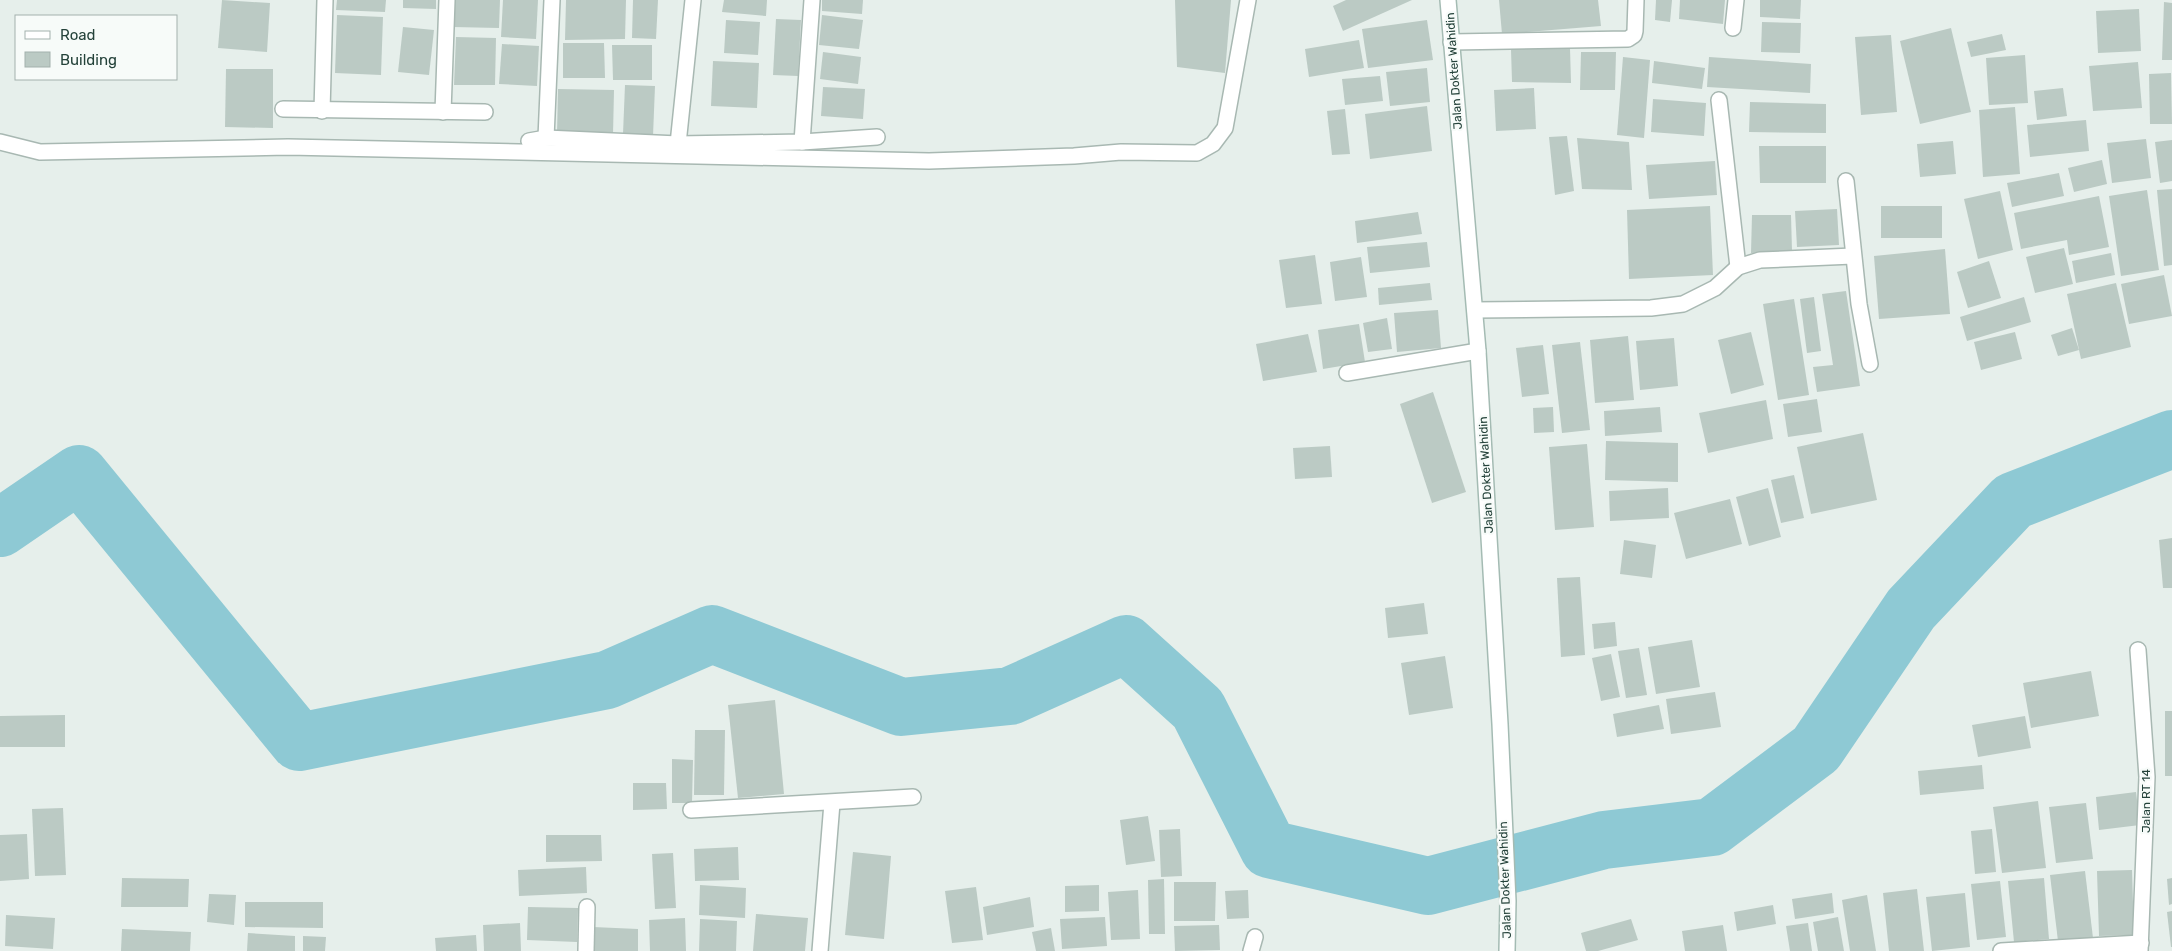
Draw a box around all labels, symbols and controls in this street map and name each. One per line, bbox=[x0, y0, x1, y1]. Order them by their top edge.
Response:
street label: Jalan Dokter Wahidin bbox=[1443, 12, 1465, 130]
legend bbox=[15, 15, 178, 80]
text: Road bbox=[60, 26, 96, 44]
text: Building bbox=[60, 51, 117, 69]
street label: Jalan Dokter Wahidin bbox=[1476, 416, 1496, 534]
street label: Jalan RT 14 bbox=[2139, 769, 2153, 833]
street label: Jalan Dokter Wahidin bbox=[1496, 821, 1514, 939]

